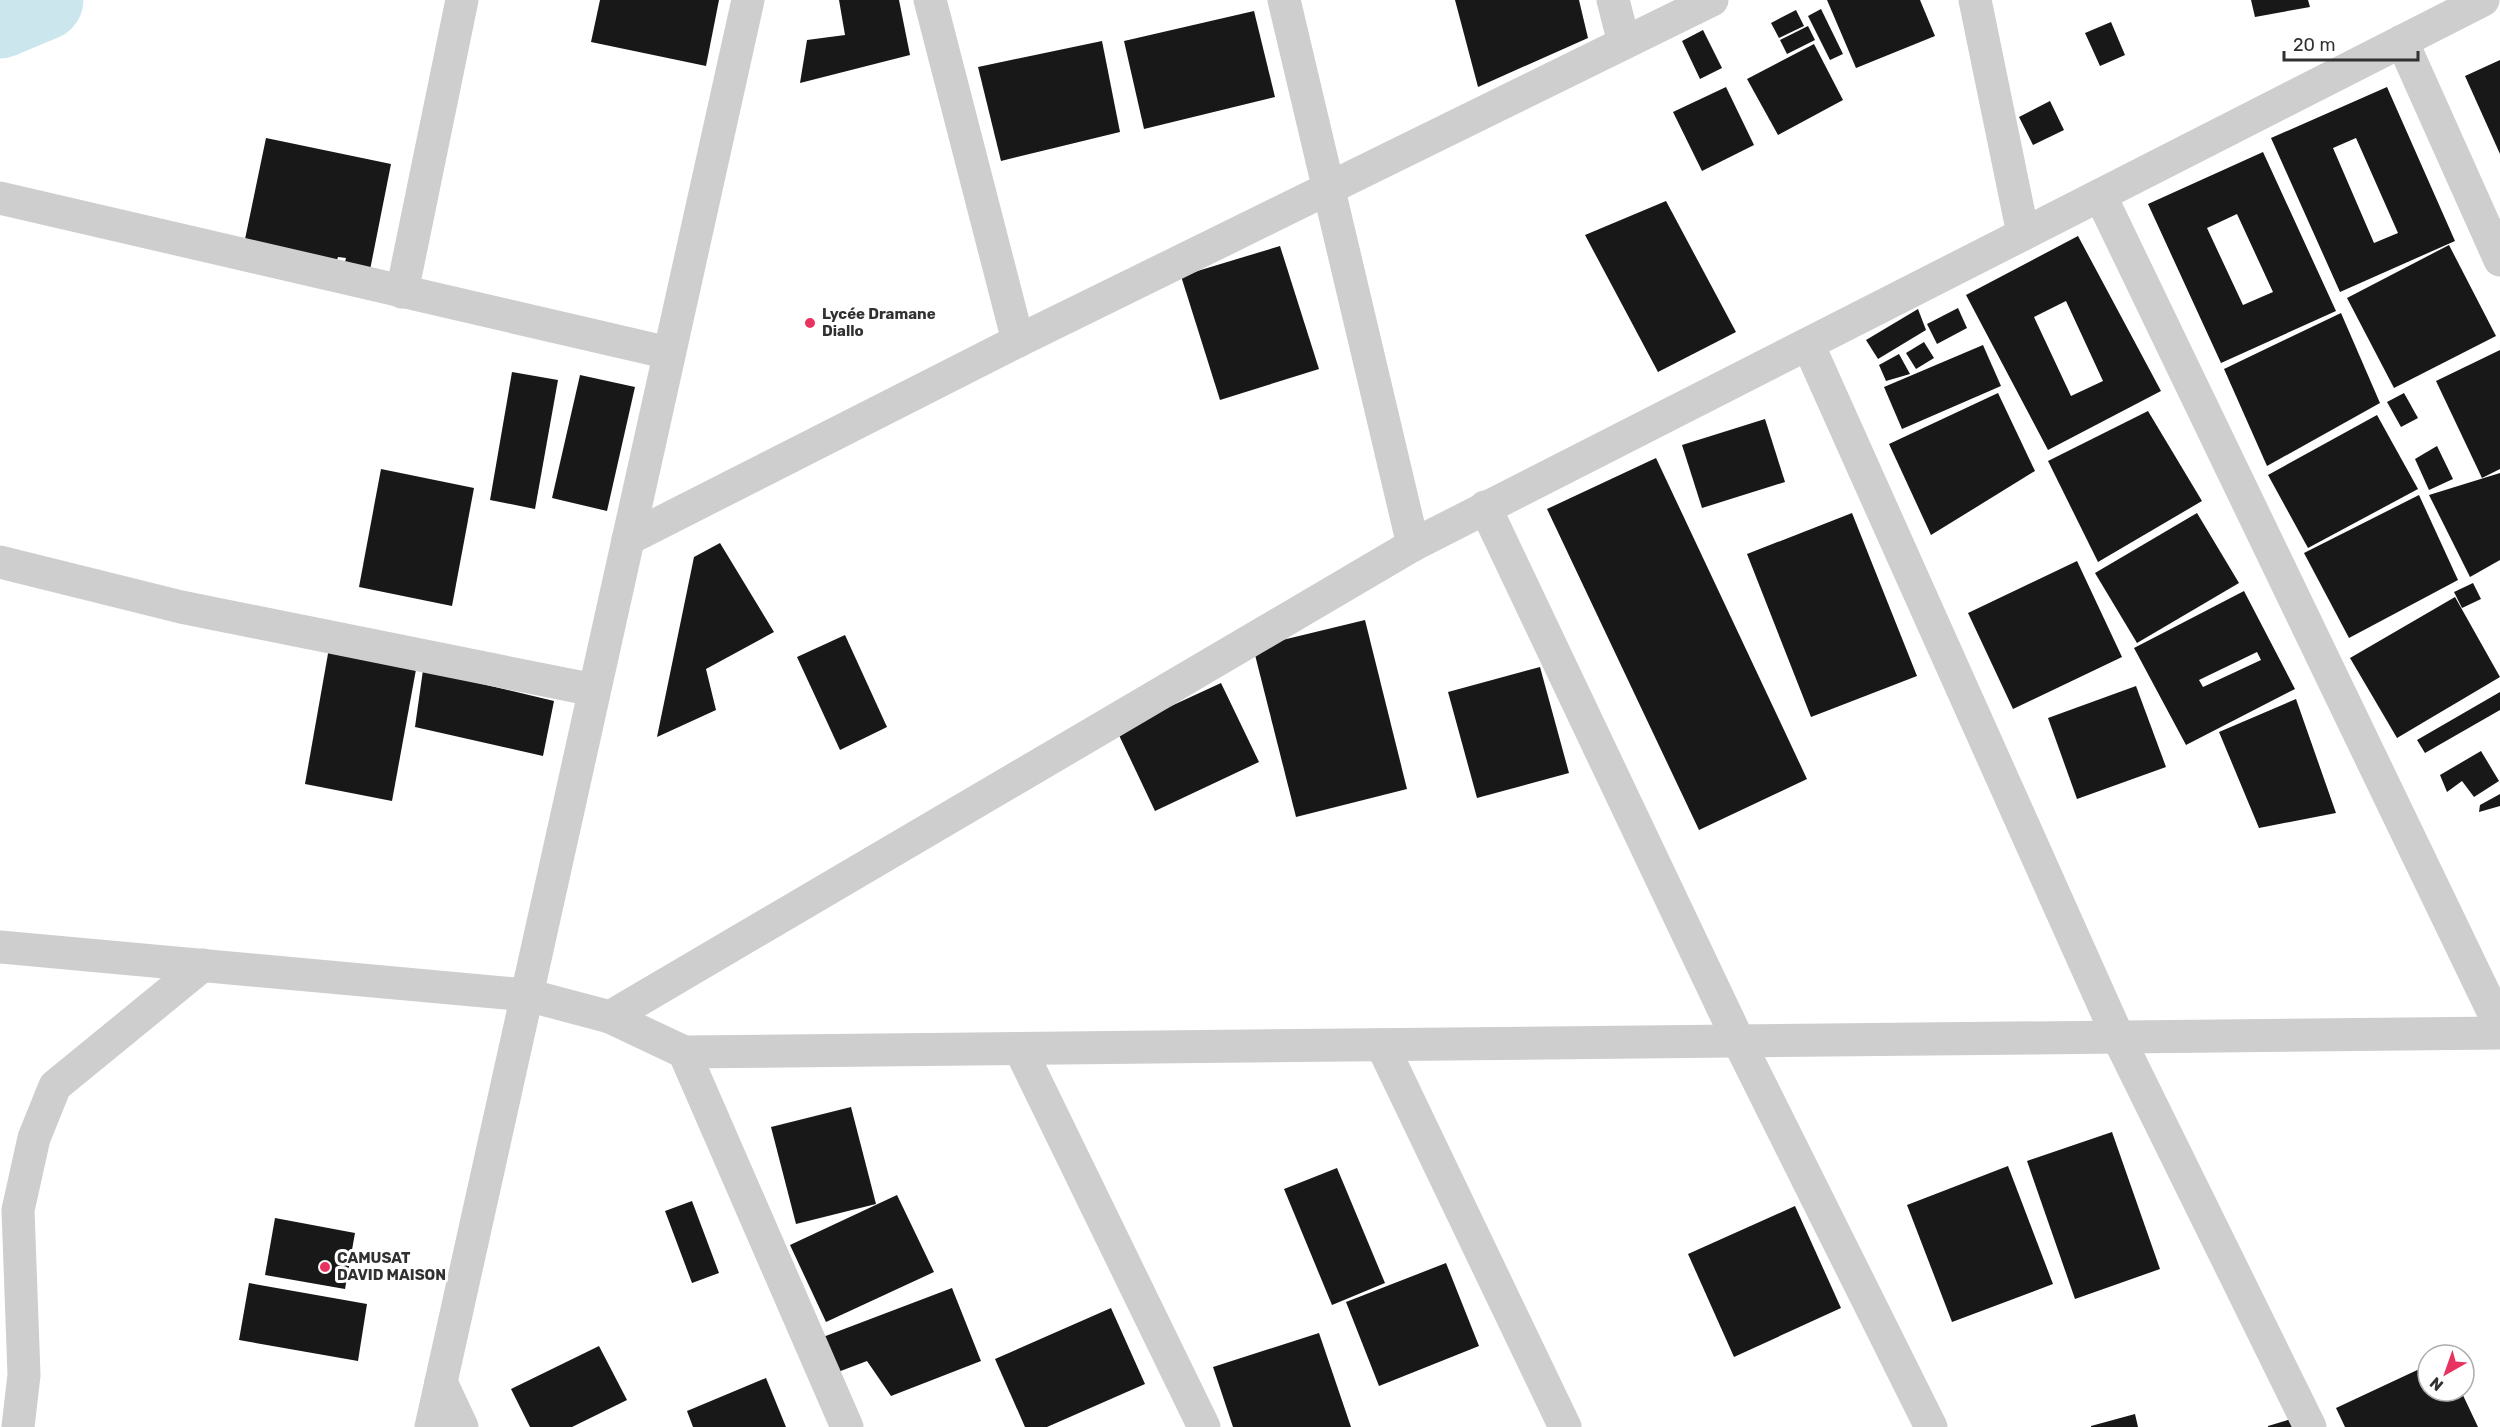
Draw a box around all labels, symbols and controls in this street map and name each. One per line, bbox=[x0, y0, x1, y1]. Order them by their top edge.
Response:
scale bar bbox=[2284, 24, 2418, 62]
text: 20 m bbox=[2293, 34, 2335, 56]
place label: Lycée Dramane Diallo bbox=[822, 305, 936, 340]
marker: Lycée Dramane Diallo bbox=[803, 316, 817, 330]
place label: CAMUSAT DAVID MAISON bbox=[337, 1249, 446, 1284]
marker: CAMUSAT DAVID MAISON bbox=[318, 1260, 332, 1274]
north arrow bbox=[2416, 1343, 2476, 1403]
text: N bbox=[2426, 1373, 2447, 1395]

